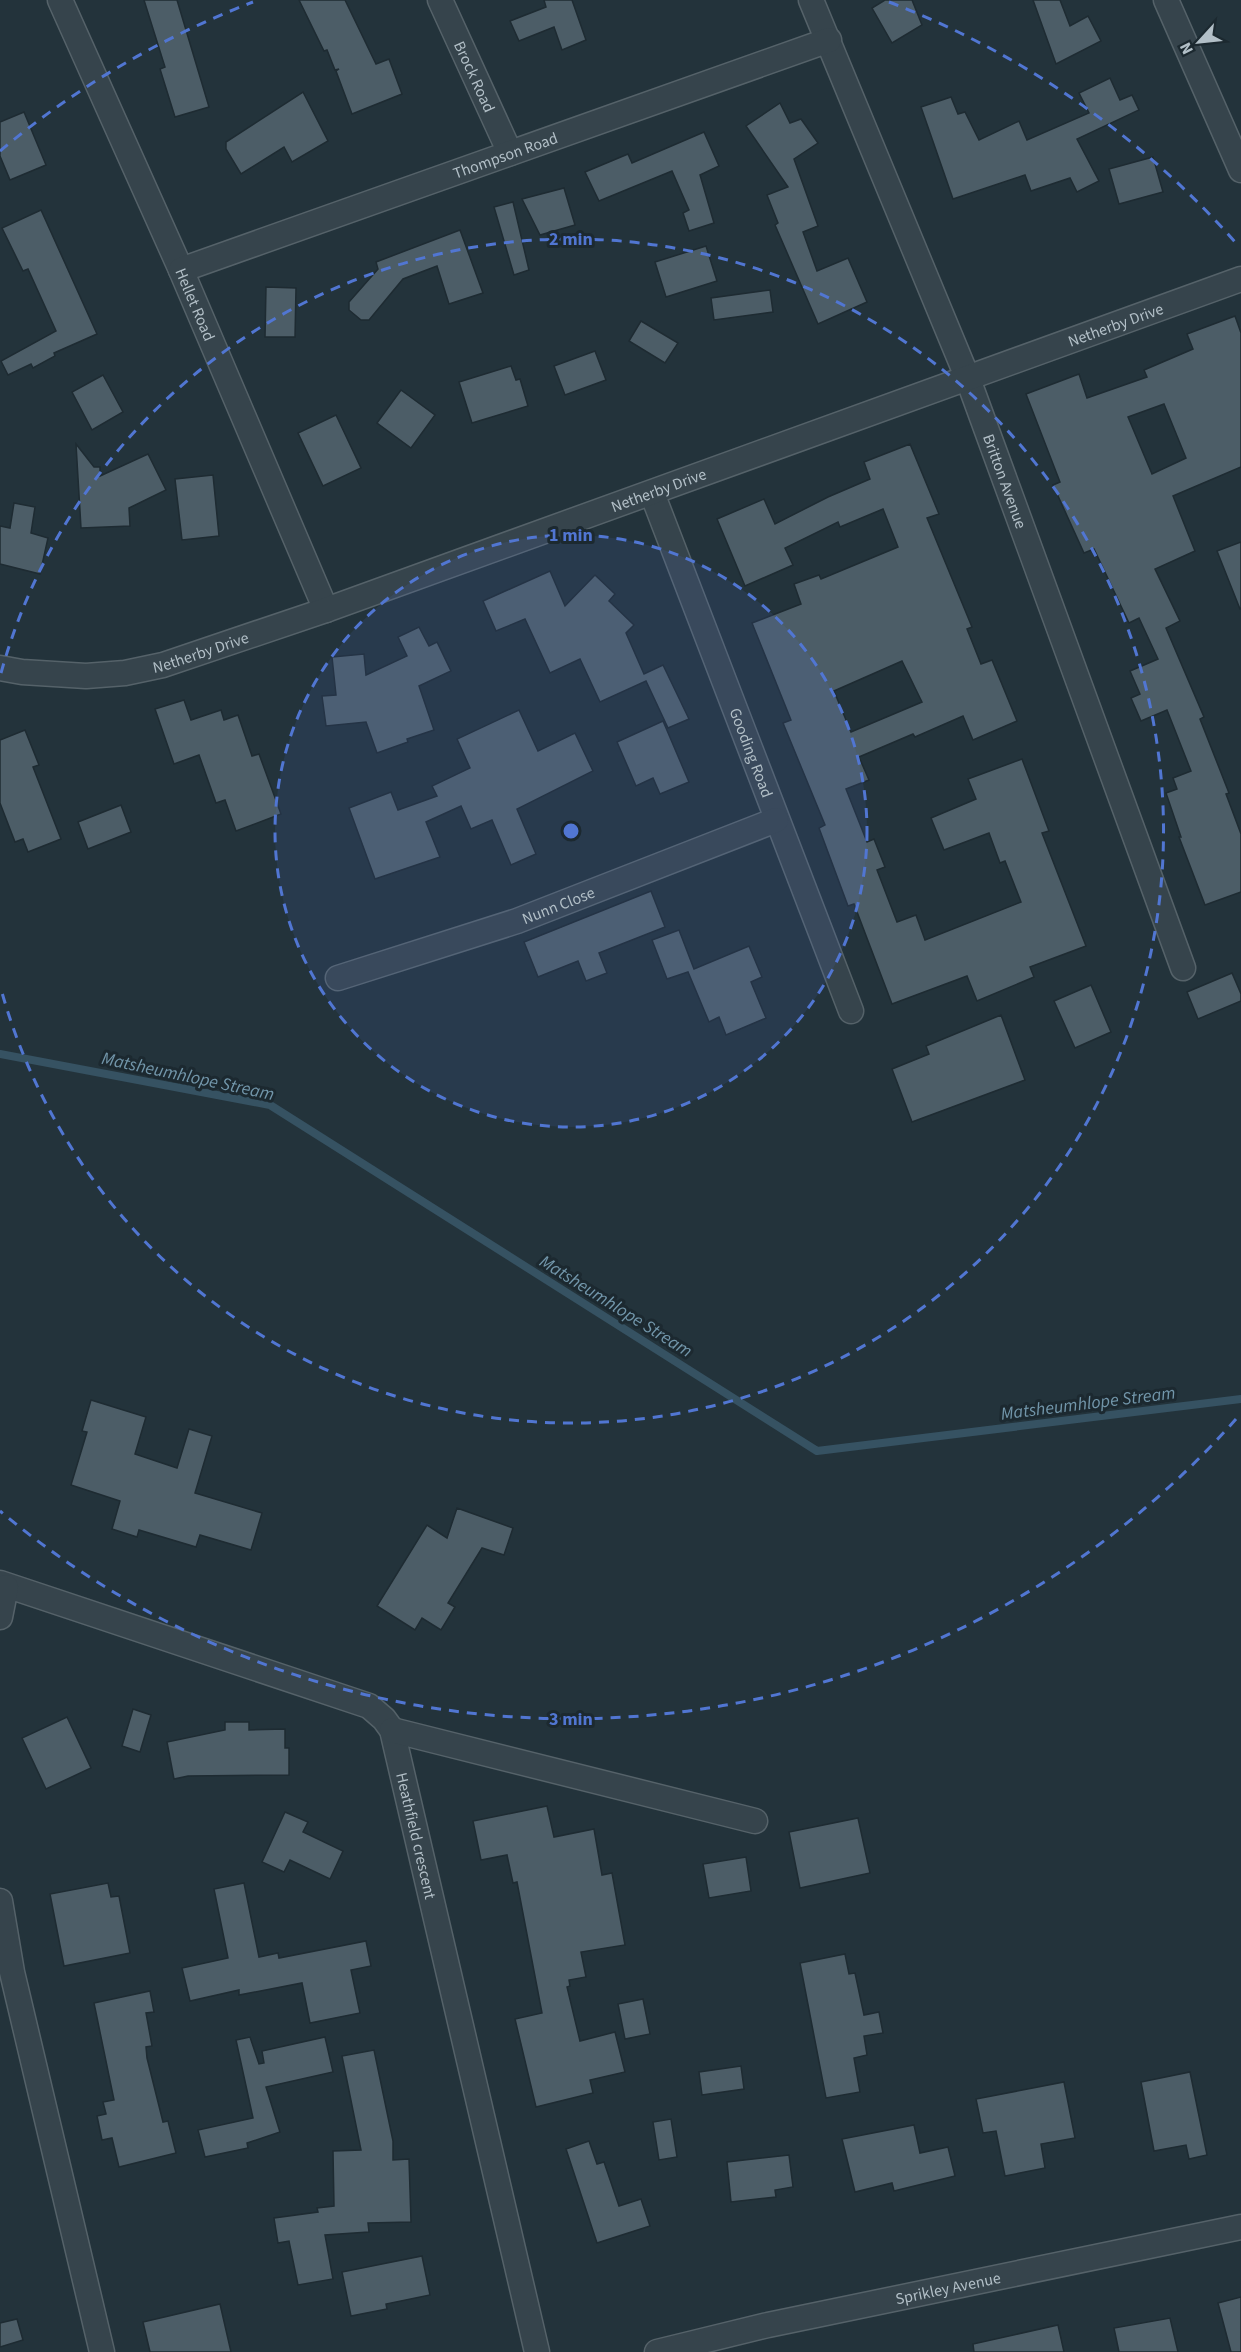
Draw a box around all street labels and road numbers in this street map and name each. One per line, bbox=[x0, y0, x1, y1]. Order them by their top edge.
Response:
street label: Brock Road bbox=[448, 38, 500, 116]
street label: Thompson Road bbox=[450, 127, 561, 185]
street label: Hellet Road bbox=[169, 265, 220, 344]
street label: Netherby Drive bbox=[1065, 298, 1167, 353]
street label: Britton Avenue bbox=[977, 431, 1032, 532]
street label: Netherby Drive bbox=[608, 463, 710, 518]
street label: Netherby Drive bbox=[151, 627, 252, 679]
street label: Gooding Road bbox=[724, 705, 778, 801]
street label: Nunn Close bbox=[519, 882, 598, 930]
street label: Heathfield crescent bbox=[390, 1770, 441, 1902]
street label: Sprikley Avenue bbox=[894, 2267, 1003, 2310]

